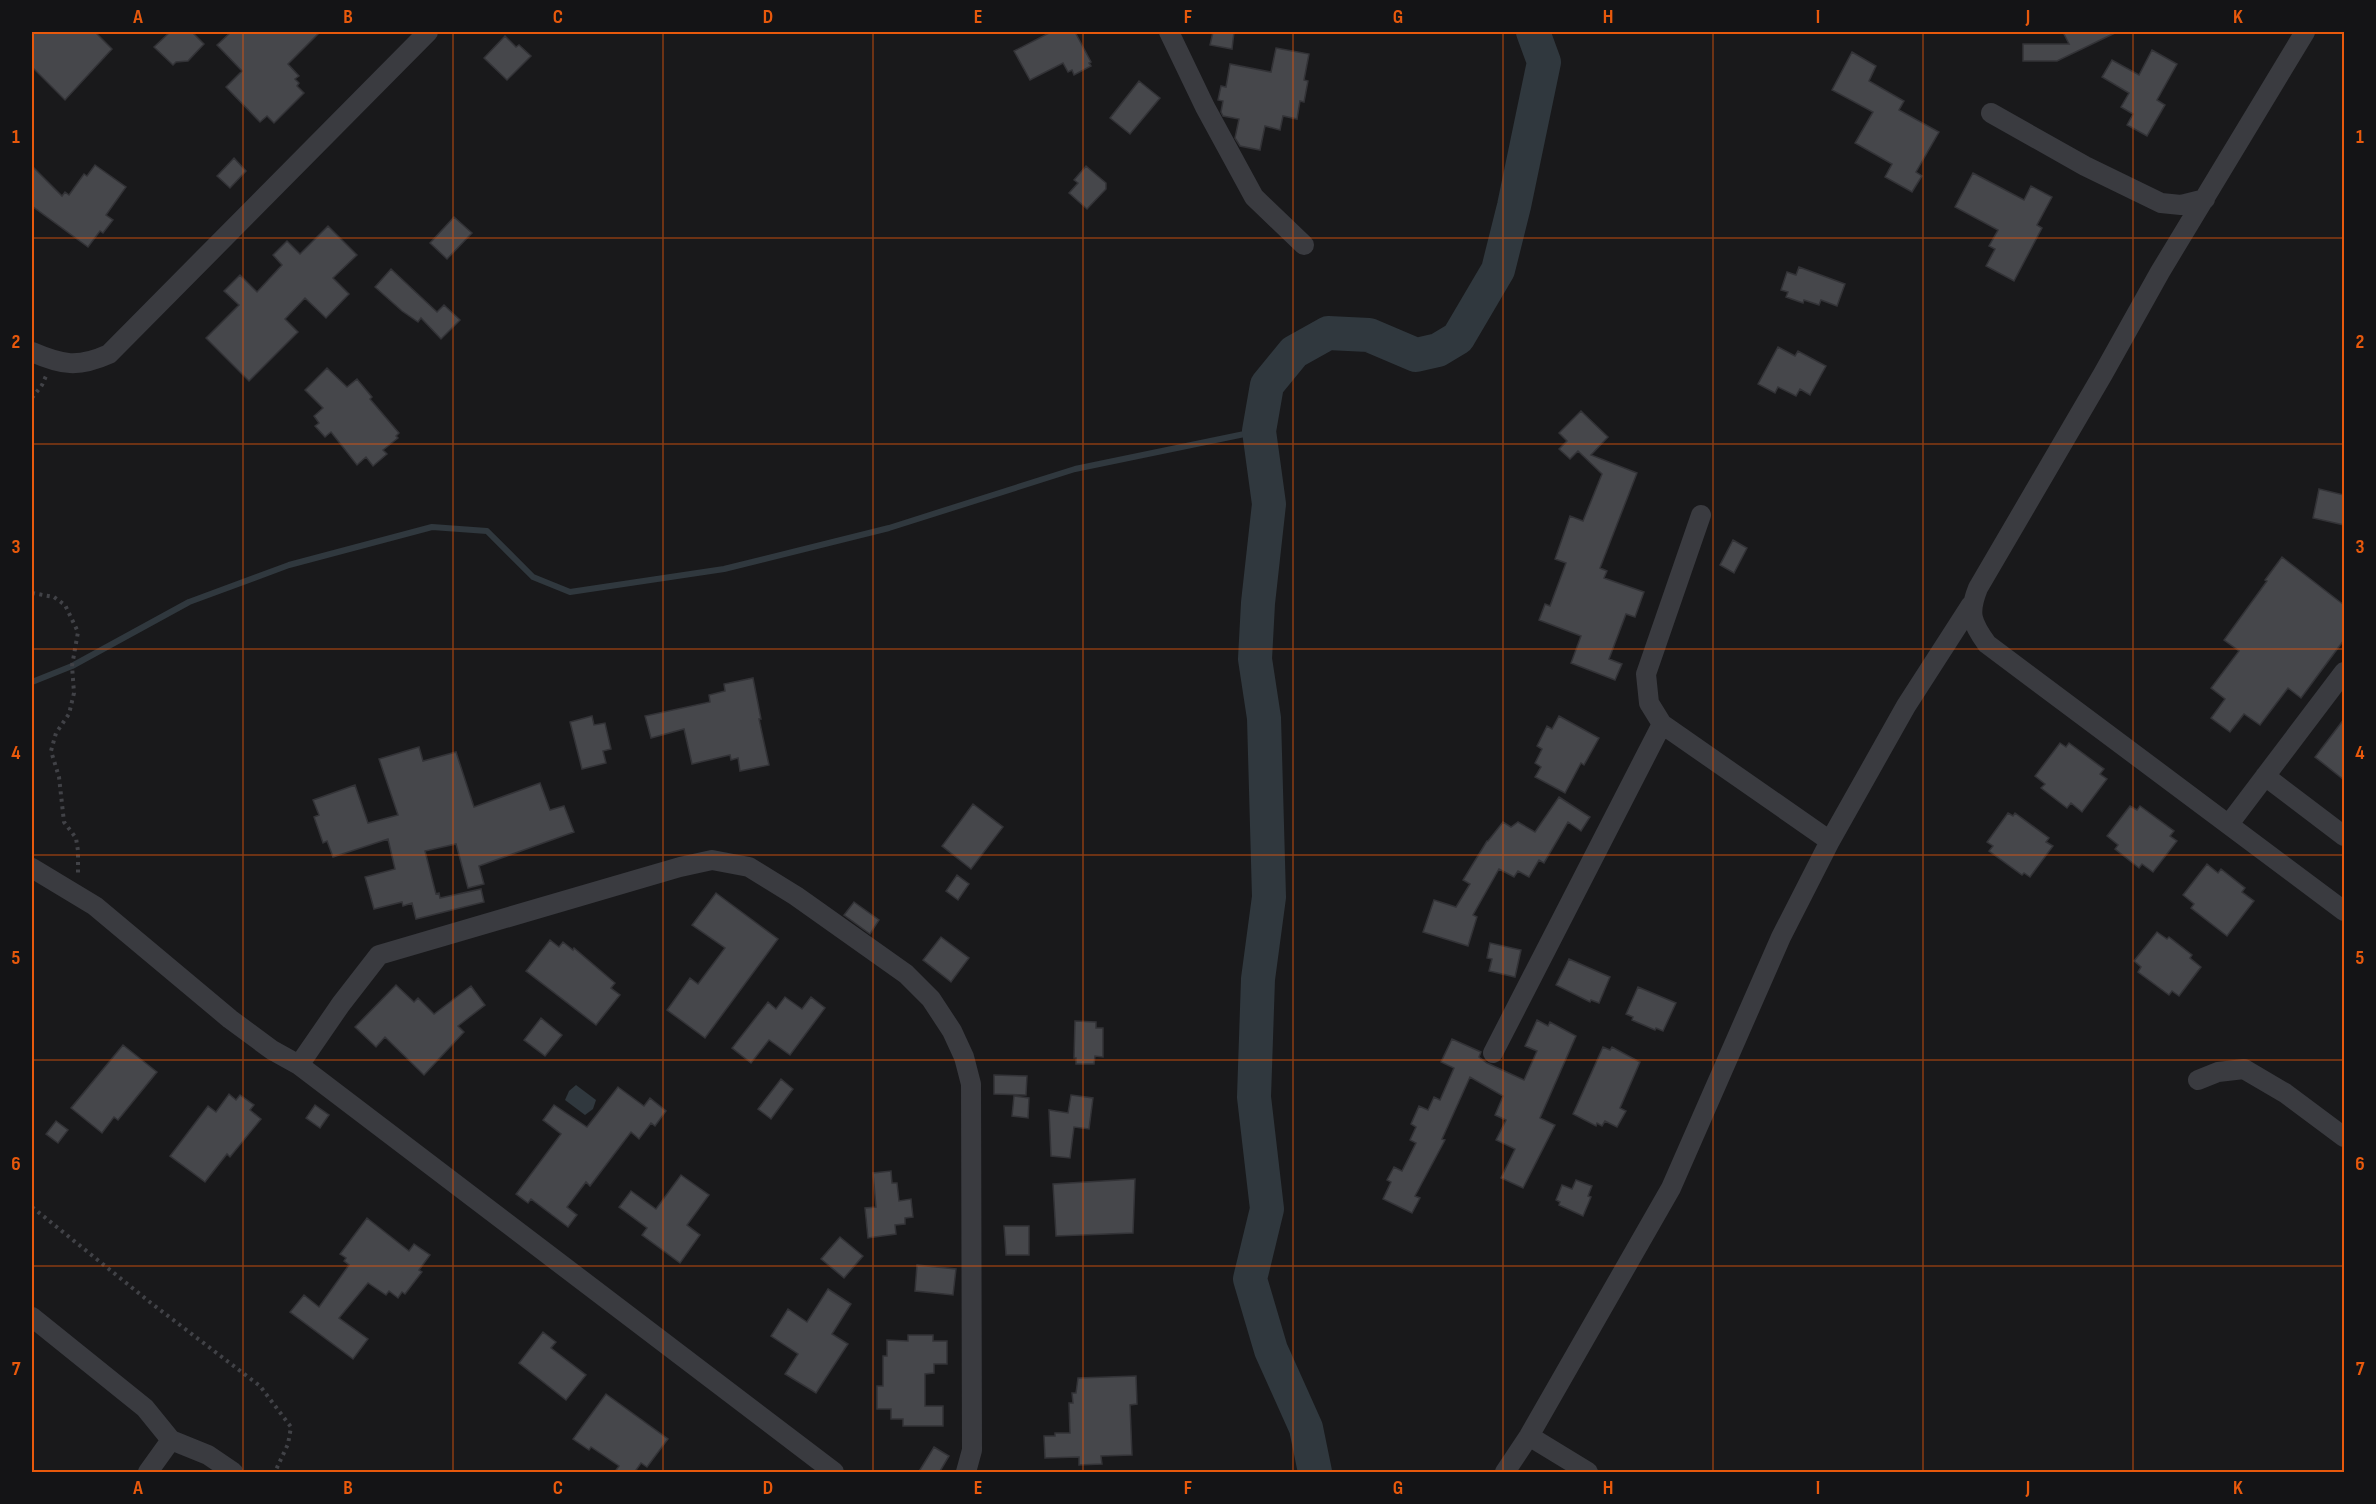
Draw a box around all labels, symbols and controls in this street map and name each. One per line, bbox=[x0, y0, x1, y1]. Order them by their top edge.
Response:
text: A bbox=[132, 5, 143, 29]
text: B bbox=[343, 5, 353, 29]
text: C bbox=[553, 5, 563, 29]
text: D bbox=[763, 5, 773, 29]
text: E bbox=[974, 5, 982, 29]
text: F bbox=[1184, 5, 1192, 29]
text: G bbox=[1393, 5, 1403, 29]
text: H bbox=[1603, 5, 1613, 29]
text: I bbox=[1816, 5, 1820, 29]
text: J bbox=[2025, 5, 2030, 29]
text: K bbox=[2233, 5, 2243, 29]
text: 1 bbox=[12, 125, 20, 149]
text: 1 bbox=[2356, 125, 2364, 149]
text: 2 bbox=[12, 330, 20, 354]
text: 2 bbox=[2356, 330, 2364, 354]
text: 3 bbox=[12, 535, 21, 559]
text: 3 bbox=[2356, 535, 2365, 559]
text: 4 bbox=[11, 741, 21, 765]
text: 4 bbox=[2355, 741, 2365, 765]
text: 5 bbox=[12, 946, 21, 970]
text: 5 bbox=[2356, 946, 2365, 970]
text: 6 bbox=[11, 1152, 21, 1176]
text: 6 bbox=[2355, 1152, 2365, 1176]
text: 7 bbox=[12, 1357, 21, 1381]
text: 7 bbox=[2356, 1357, 2365, 1381]
text: A bbox=[132, 1476, 143, 1500]
text: B bbox=[343, 1476, 353, 1500]
text: C bbox=[553, 1476, 563, 1500]
text: D bbox=[763, 1476, 773, 1500]
text: E bbox=[974, 1476, 982, 1500]
text: F bbox=[1184, 1476, 1192, 1500]
text: G bbox=[1393, 1476, 1403, 1500]
text: H bbox=[1603, 1476, 1613, 1500]
text: I bbox=[1816, 1476, 1820, 1500]
text: J bbox=[2025, 1476, 2030, 1500]
text: K bbox=[2233, 1476, 2243, 1500]

